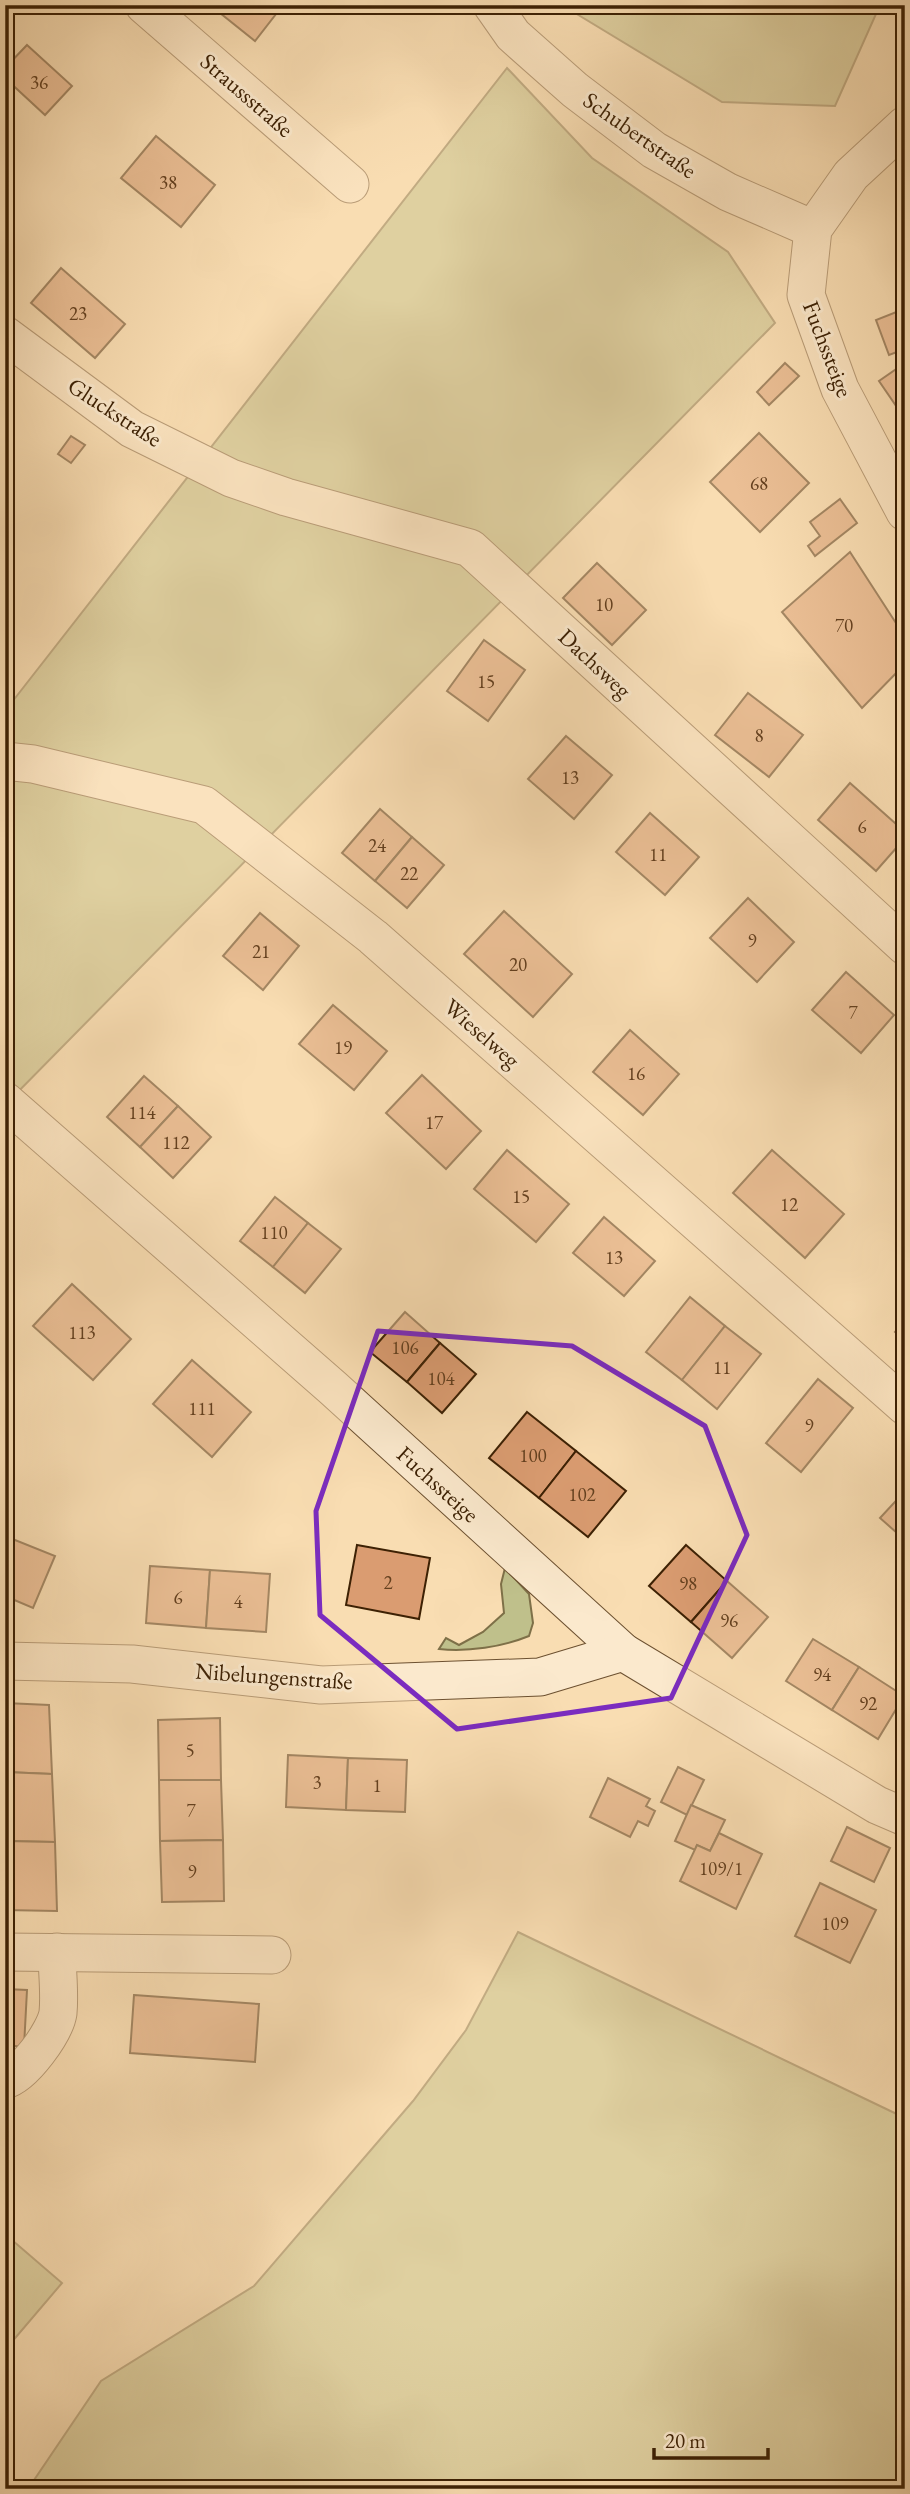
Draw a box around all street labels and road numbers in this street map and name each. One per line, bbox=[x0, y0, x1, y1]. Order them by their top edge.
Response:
street label: Straussstraße bbox=[194, 46, 300, 144]
street label: Schubertstraße bbox=[577, 85, 703, 185]
street label: Fuchssteige bbox=[796, 297, 860, 401]
street label: Gluckstraße bbox=[62, 370, 168, 454]
street label: Dachsweg bbox=[552, 622, 639, 705]
street label: Wieselweg bbox=[438, 992, 527, 1075]
street label: Fuchssteige bbox=[391, 1439, 485, 1529]
street label: Nibelungenstraße bbox=[194, 1656, 354, 1696]

